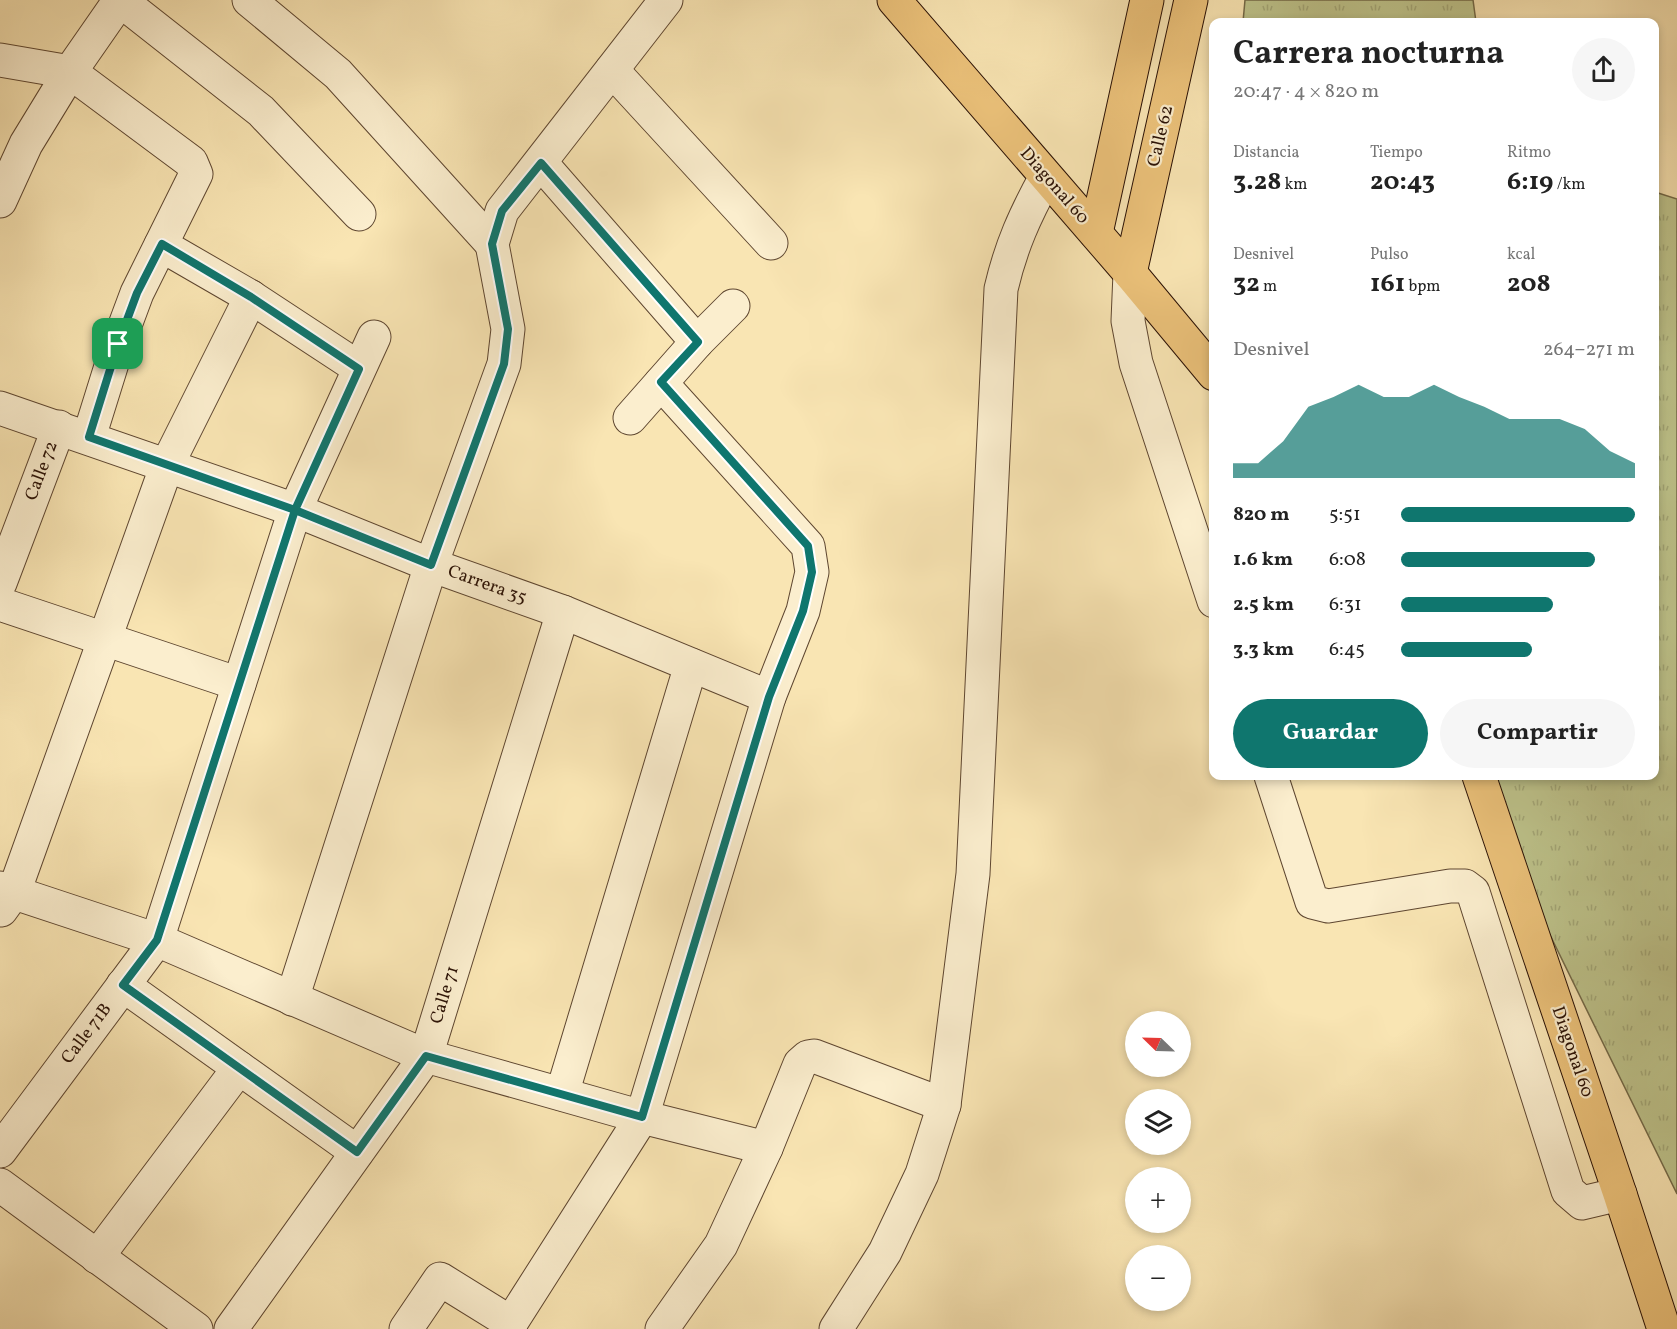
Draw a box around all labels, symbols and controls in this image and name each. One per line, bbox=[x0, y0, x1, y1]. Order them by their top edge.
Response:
text: Carrera nocturna bbox=[1233, 32, 1504, 78]
button: share bbox=[1572, 38, 1635, 101]
text: 20:47 · 4 × 820 m bbox=[1233, 78, 1379, 106]
street label: Calle 62 bbox=[1142, 103, 1180, 169]
street label: Diagonal 60 bbox=[1013, 142, 1095, 230]
text: Distancia bbox=[1233, 142, 1299, 164]
text: Tiempo bbox=[1370, 142, 1423, 164]
text: Ritmo bbox=[1507, 142, 1551, 164]
text: 3.28 bbox=[1233, 164, 1281, 200]
text: 20:43 bbox=[1370, 164, 1435, 200]
text: 6:19 bbox=[1507, 164, 1553, 200]
text: km bbox=[1281, 174, 1307, 196]
text: /km bbox=[1553, 174, 1585, 196]
text: Desnivel bbox=[1233, 244, 1294, 266]
text: Pulso bbox=[1370, 244, 1408, 266]
text: kcal bbox=[1507, 244, 1535, 266]
text: 32 bbox=[1233, 266, 1260, 302]
text: 161 bbox=[1370, 266, 1405, 302]
text: 208 bbox=[1507, 266, 1551, 302]
text: m bbox=[1260, 276, 1277, 298]
text: bpm bbox=[1405, 276, 1440, 298]
pin bbox=[92, 318, 143, 369]
icon: arrive bbox=[101, 327, 134, 360]
text: Desnivel bbox=[1233, 336, 1309, 364]
text: 264–271 m bbox=[1543, 336, 1635, 364]
street label: Calle 72 bbox=[19, 438, 65, 504]
text: 820 m bbox=[1233, 501, 1290, 529]
text: 5:51 bbox=[1329, 501, 1361, 529]
text: 1.6 km bbox=[1233, 546, 1293, 574]
text: 6:08 bbox=[1329, 546, 1366, 574]
street label: Carrera 35 bbox=[444, 559, 530, 611]
text: 2.5 km bbox=[1233, 591, 1294, 619]
text: 6:31 bbox=[1329, 591, 1362, 619]
text: 3.3 km bbox=[1233, 636, 1294, 664]
text: 6:45 bbox=[1329, 636, 1365, 664]
button: Guardar bbox=[1233, 699, 1428, 768]
button: Compartir bbox=[1440, 699, 1635, 768]
street label: Calle 71 bbox=[424, 963, 466, 1027]
street label: Calle 71B bbox=[56, 998, 118, 1070]
street label: Diagonal 60 bbox=[1545, 1003, 1599, 1101]
north arrow bbox=[1125, 1011, 1191, 1077]
map controls bbox=[1125, 1011, 1191, 1311]
button: layers bbox=[1125, 1089, 1191, 1155]
button: + bbox=[1125, 1167, 1191, 1233]
button: − bbox=[1125, 1245, 1191, 1311]

